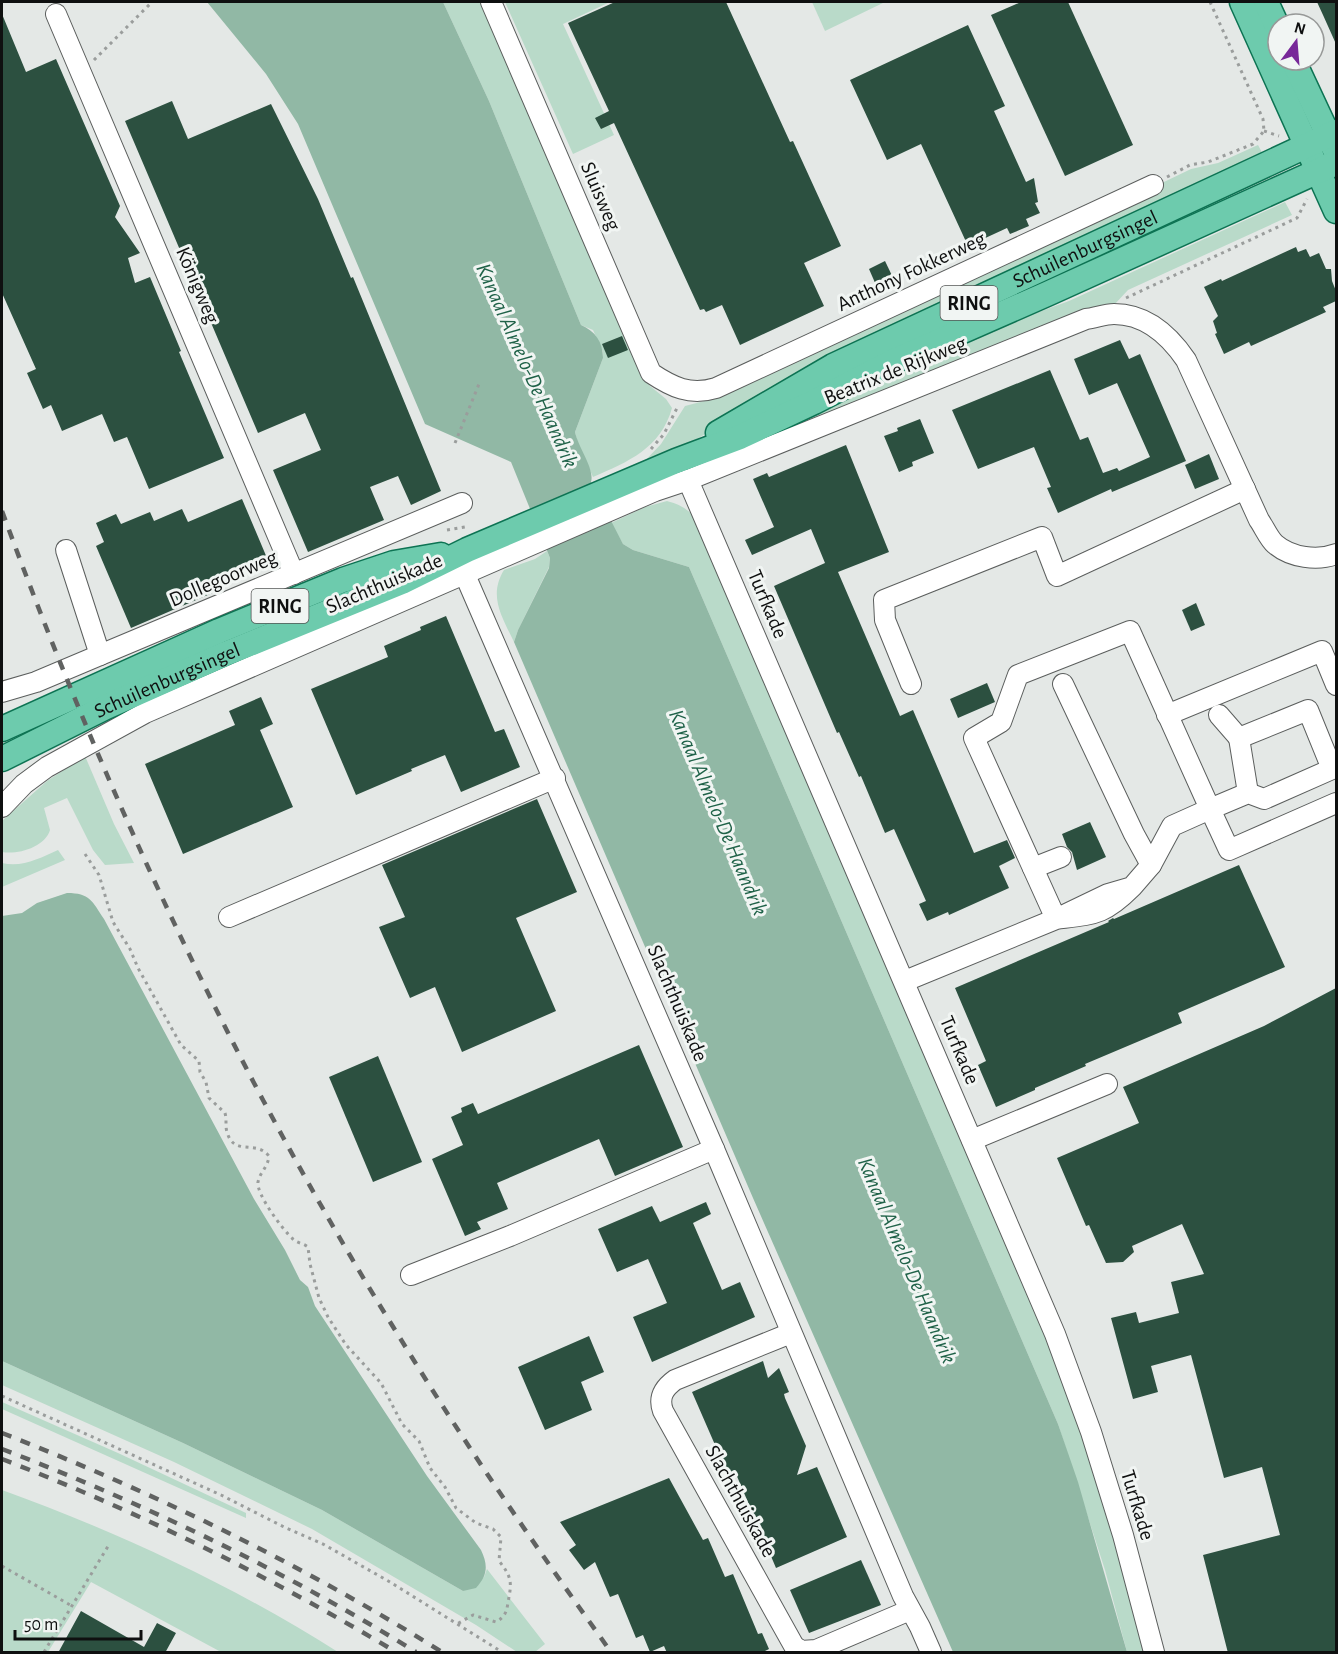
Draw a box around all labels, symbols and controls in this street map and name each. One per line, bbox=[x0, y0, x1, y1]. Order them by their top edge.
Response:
north arrow bbox=[1266, 12, 1326, 72]
text: N bbox=[1292, 19, 1307, 38]
street label: Sluisweg bbox=[577, 159, 625, 234]
street label: Schuilenburgsingel bbox=[1009, 207, 1161, 292]
street label: Anthony Fokkerweg bbox=[834, 228, 989, 315]
street label: Königweg bbox=[172, 244, 223, 327]
water label: Kanaal Almelo-De Haandrik bbox=[472, 260, 582, 471]
road number: RING bbox=[940, 286, 998, 320]
street label: Beatrix de Rijkweg bbox=[821, 332, 970, 408]
street label: Dollegoorweg bbox=[166, 546, 281, 611]
street label: Slachthuiskade bbox=[323, 550, 445, 617]
street label: Turfkade bbox=[744, 567, 791, 642]
road number: RING bbox=[252, 589, 308, 623]
street label: Schuilenburgsingel bbox=[91, 639, 243, 722]
water label: Kanaal Almelo-De Haandrik bbox=[665, 706, 771, 919]
street label: Slachthuiskade bbox=[644, 942, 711, 1064]
street label: Turfkade bbox=[936, 1013, 983, 1088]
water label: Kanaal Almelo-De Haandrik bbox=[854, 1154, 960, 1367]
street label: Slachthuiskade bbox=[701, 1442, 780, 1561]
street label: Turfkade bbox=[1117, 1468, 1158, 1543]
scale bar bbox=[15, 1603, 141, 1641]
text: 50 m bbox=[24, 1616, 58, 1634]

